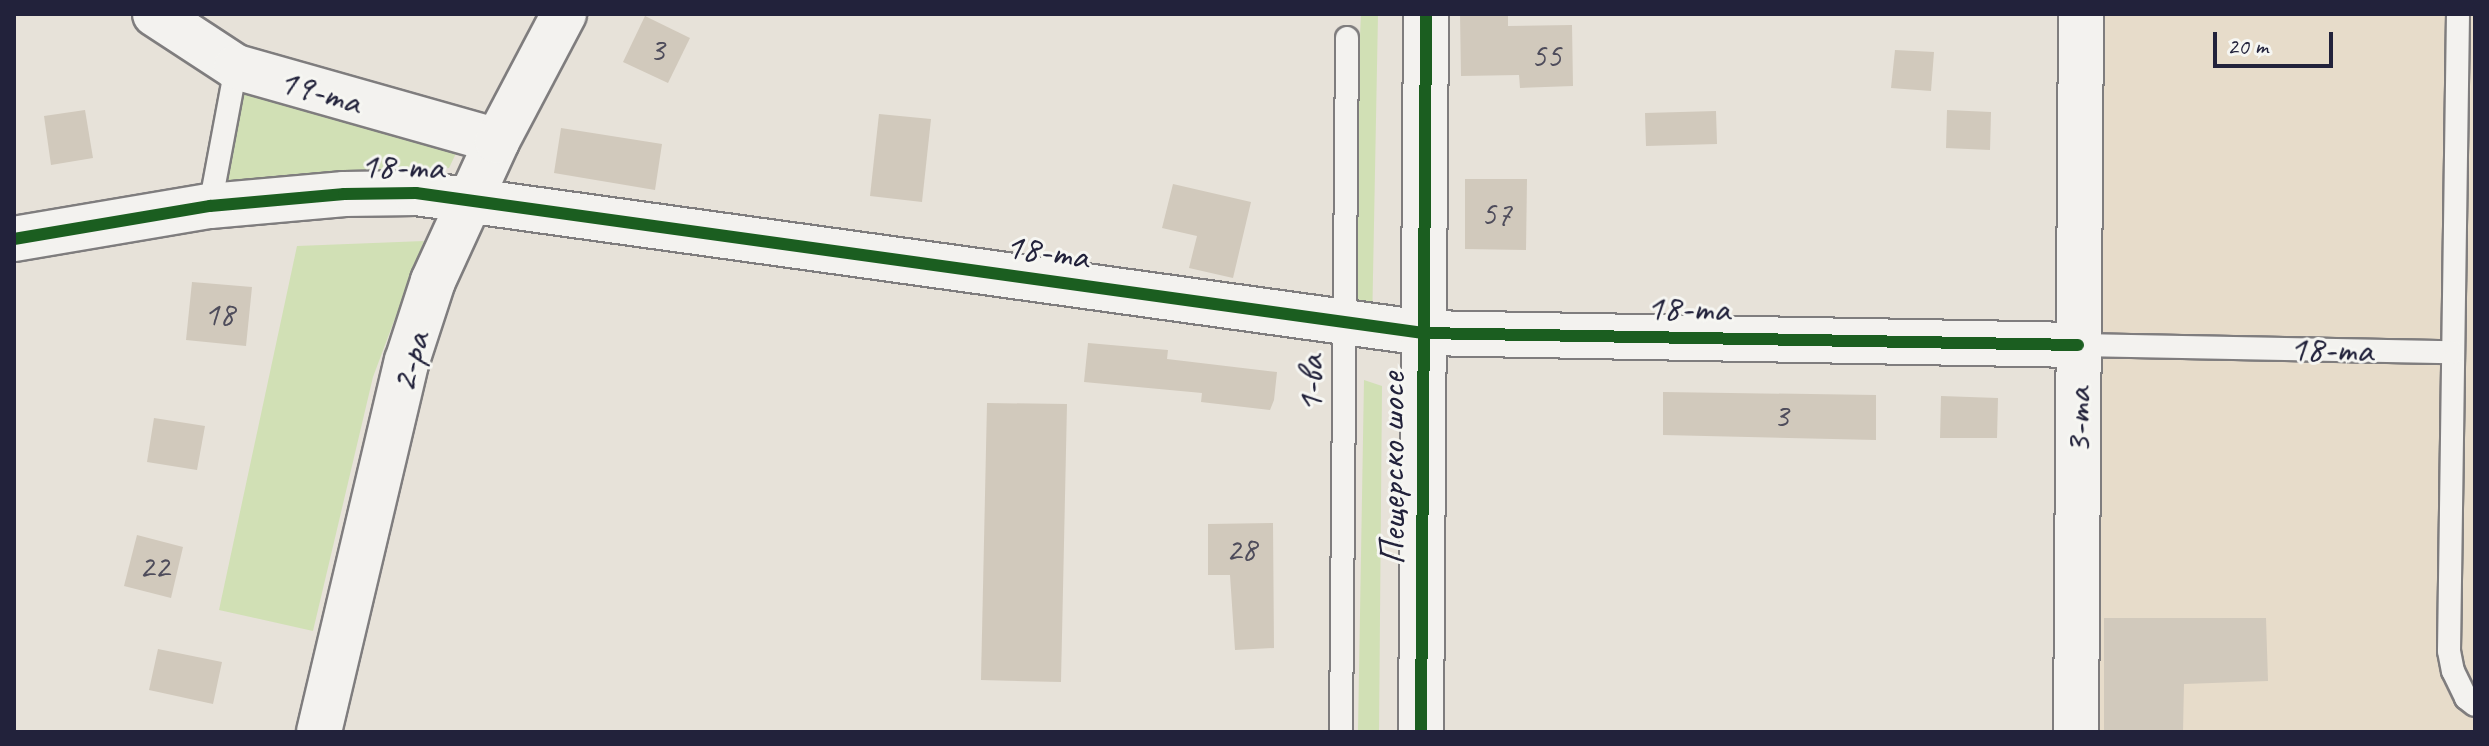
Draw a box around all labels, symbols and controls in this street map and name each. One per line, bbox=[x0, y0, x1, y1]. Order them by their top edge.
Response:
scale bar bbox=[2217, 16, 2337, 66]
house number: 3 bbox=[649, 30, 665, 70]
text: 20 m bbox=[2227, 31, 2268, 61]
house number: 55 bbox=[1531, 36, 1561, 76]
street label: 19-та bbox=[273, 58, 367, 124]
street label: 18-та bbox=[360, 142, 444, 190]
house number: 57 bbox=[1481, 194, 1511, 234]
street label: 18-та bbox=[1002, 223, 1092, 279]
street label: 18-та bbox=[1646, 284, 1730, 332]
house number: 18 bbox=[204, 294, 234, 334]
street label: 18-та bbox=[2289, 325, 2373, 373]
street label: 2-ра bbox=[380, 327, 440, 397]
street label: 1-ва bbox=[1287, 355, 1333, 413]
street label: Пещерско шосе bbox=[1369, 372, 1415, 566]
street label: 3-та bbox=[2055, 388, 2101, 454]
house number: 3 bbox=[1773, 396, 1789, 436]
house number: 28 bbox=[1226, 529, 1256, 569]
house number: 22 bbox=[139, 546, 169, 586]

